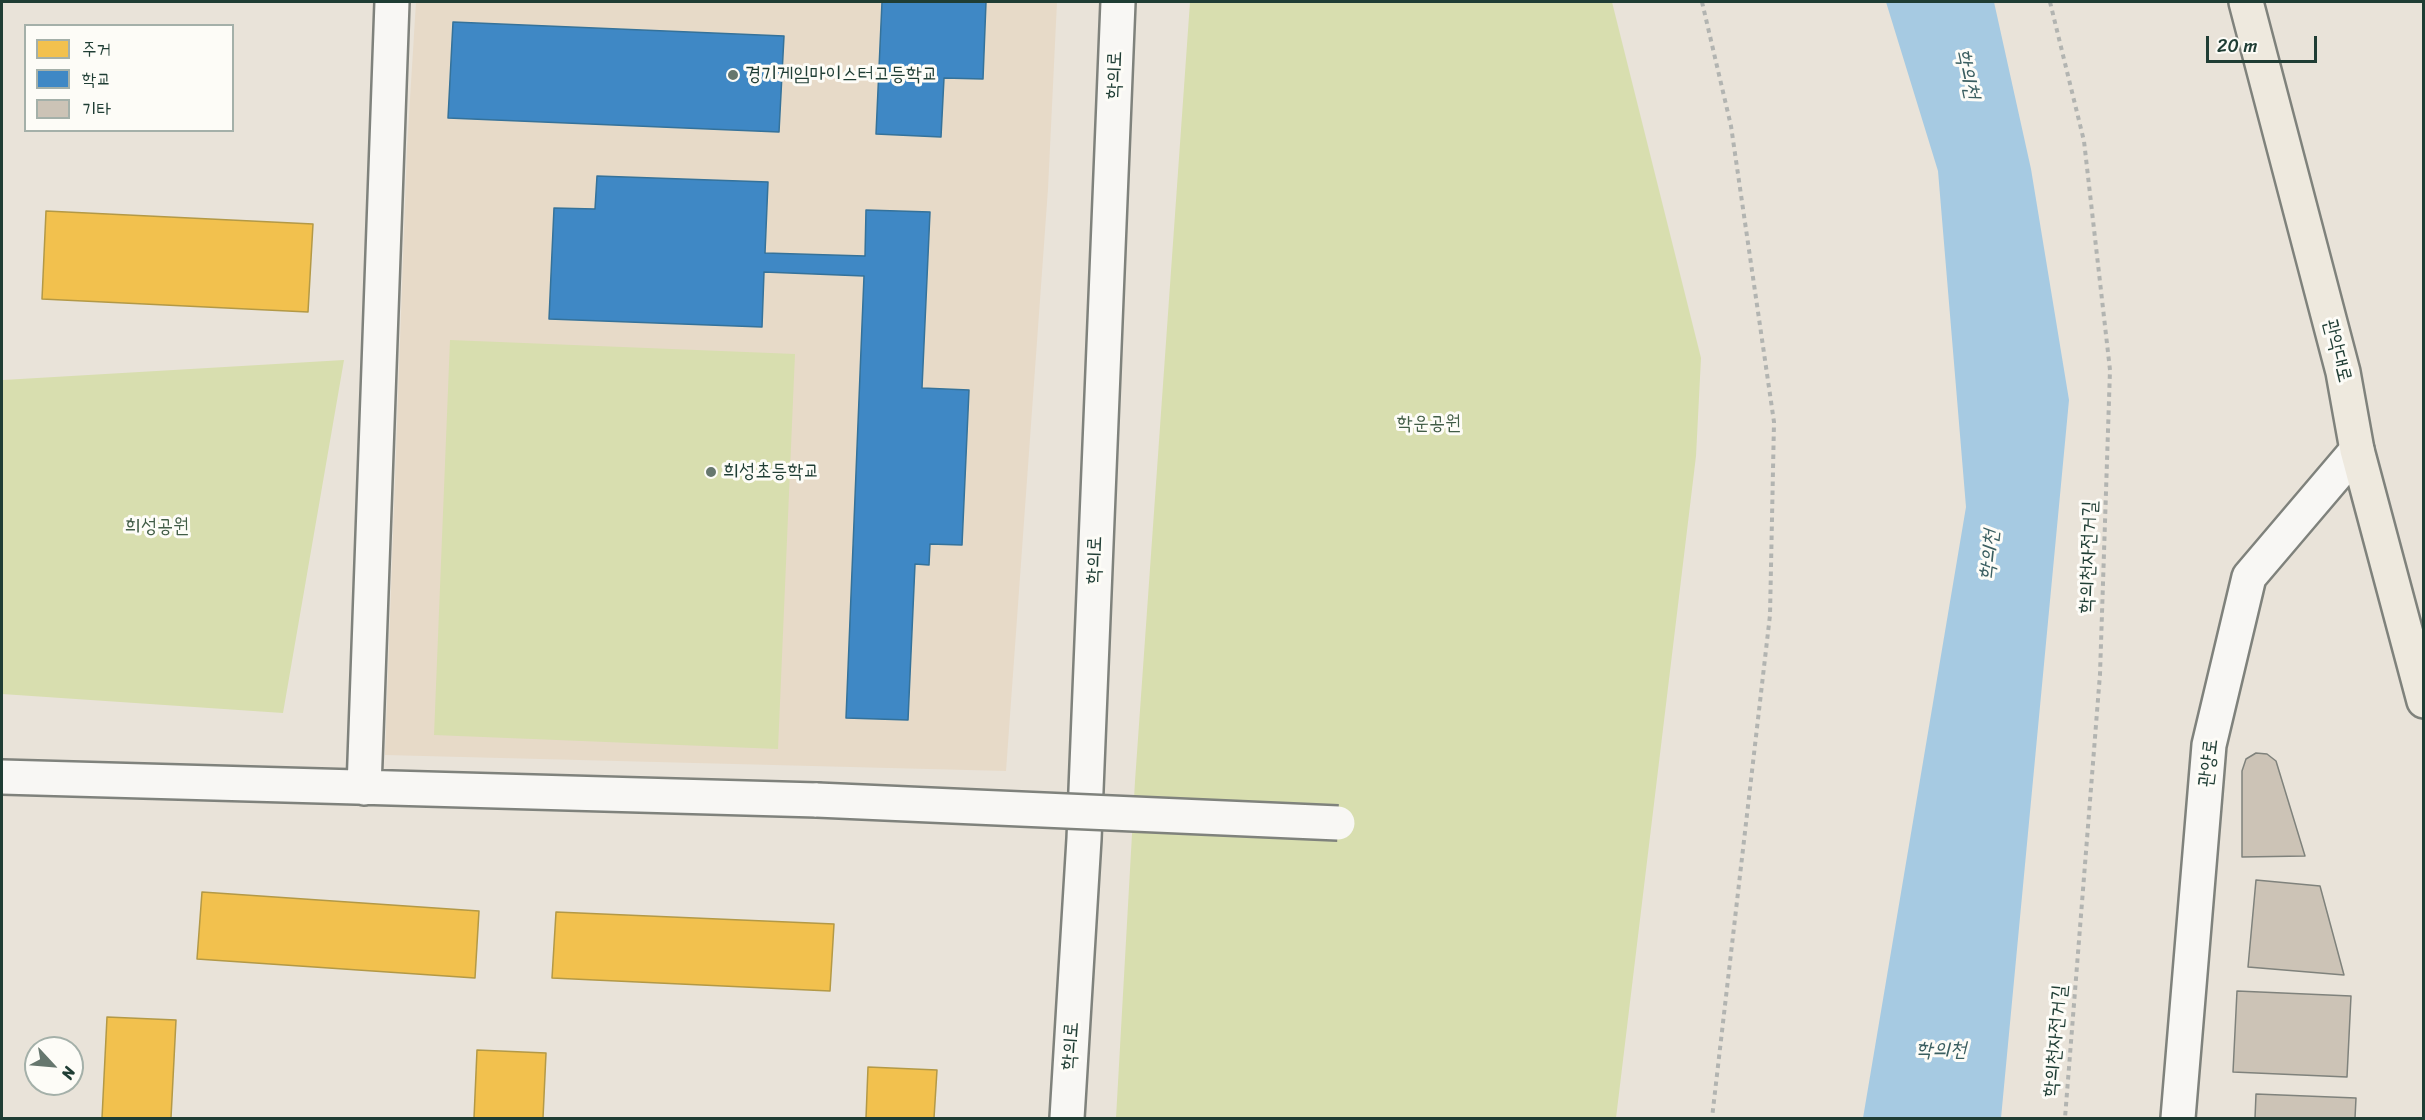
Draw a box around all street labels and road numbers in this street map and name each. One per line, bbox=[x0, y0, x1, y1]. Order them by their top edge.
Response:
street label: 학의로 bbox=[1102, 50, 1128, 100]
street label: 관악대로 bbox=[2318, 317, 2356, 385]
street label: 학의천자전거길 bbox=[2075, 500, 2103, 614]
street label: 학의로 bbox=[1082, 535, 1108, 585]
street label: 관양로 bbox=[2194, 738, 2224, 788]
street label: 학의천자전거길 bbox=[2039, 984, 2073, 1098]
street label: 학의로 bbox=[1057, 1021, 1085, 1071]

